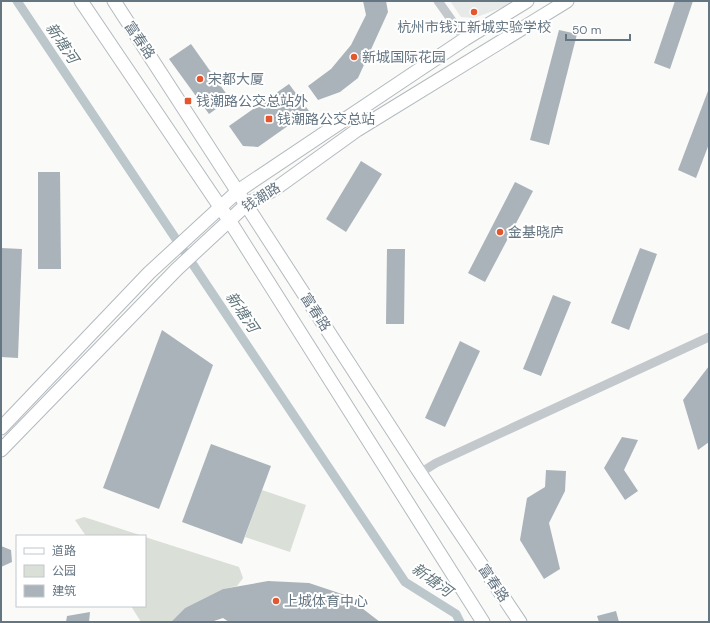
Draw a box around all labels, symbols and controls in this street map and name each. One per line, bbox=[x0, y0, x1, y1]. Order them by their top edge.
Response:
marker: 杭州市钱江新城实验学校 bbox=[469, 7, 479, 17]
scale bar bbox=[566, 16, 630, 42]
street label: 富春路 bbox=[121, 18, 159, 62]
place label: 杭州市钱江新城实验学校 bbox=[397, 18, 551, 36]
water label: 新塘河 bbox=[41, 19, 85, 70]
text: 50 m bbox=[572, 22, 601, 38]
place label: 新城国际花园 bbox=[362, 48, 446, 66]
marker: 新城国际花园 bbox=[349, 52, 359, 62]
place label: 宋都大厦 bbox=[208, 70, 264, 88]
marker: 宋都大厦 bbox=[195, 74, 205, 84]
place label: 钱潮路公交总站外 bbox=[196, 92, 308, 110]
marker: 钱潮路公交总站外 bbox=[183, 96, 193, 106]
place label: 钱潮路公交总站 bbox=[277, 110, 375, 128]
marker: 钱潮路公交总站 bbox=[264, 114, 274, 124]
street label: 钱潮路 bbox=[238, 178, 284, 216]
place label: 金基晓庐 bbox=[508, 223, 564, 241]
marker: 金基晓庐 bbox=[495, 227, 505, 237]
water label: 新塘河 bbox=[221, 288, 265, 339]
street label: 富春路 bbox=[297, 289, 335, 335]
legend bbox=[16, 535, 146, 607]
text: 道路 bbox=[52, 543, 76, 559]
water label: 新塘河 bbox=[408, 559, 459, 603]
street label: 富春路 bbox=[475, 561, 513, 605]
text: 公园 bbox=[52, 563, 76, 579]
text: 建筑 bbox=[52, 583, 76, 599]
place label: 上城体育中心 bbox=[284, 592, 368, 610]
marker: 上城体育中心 bbox=[271, 596, 281, 606]

